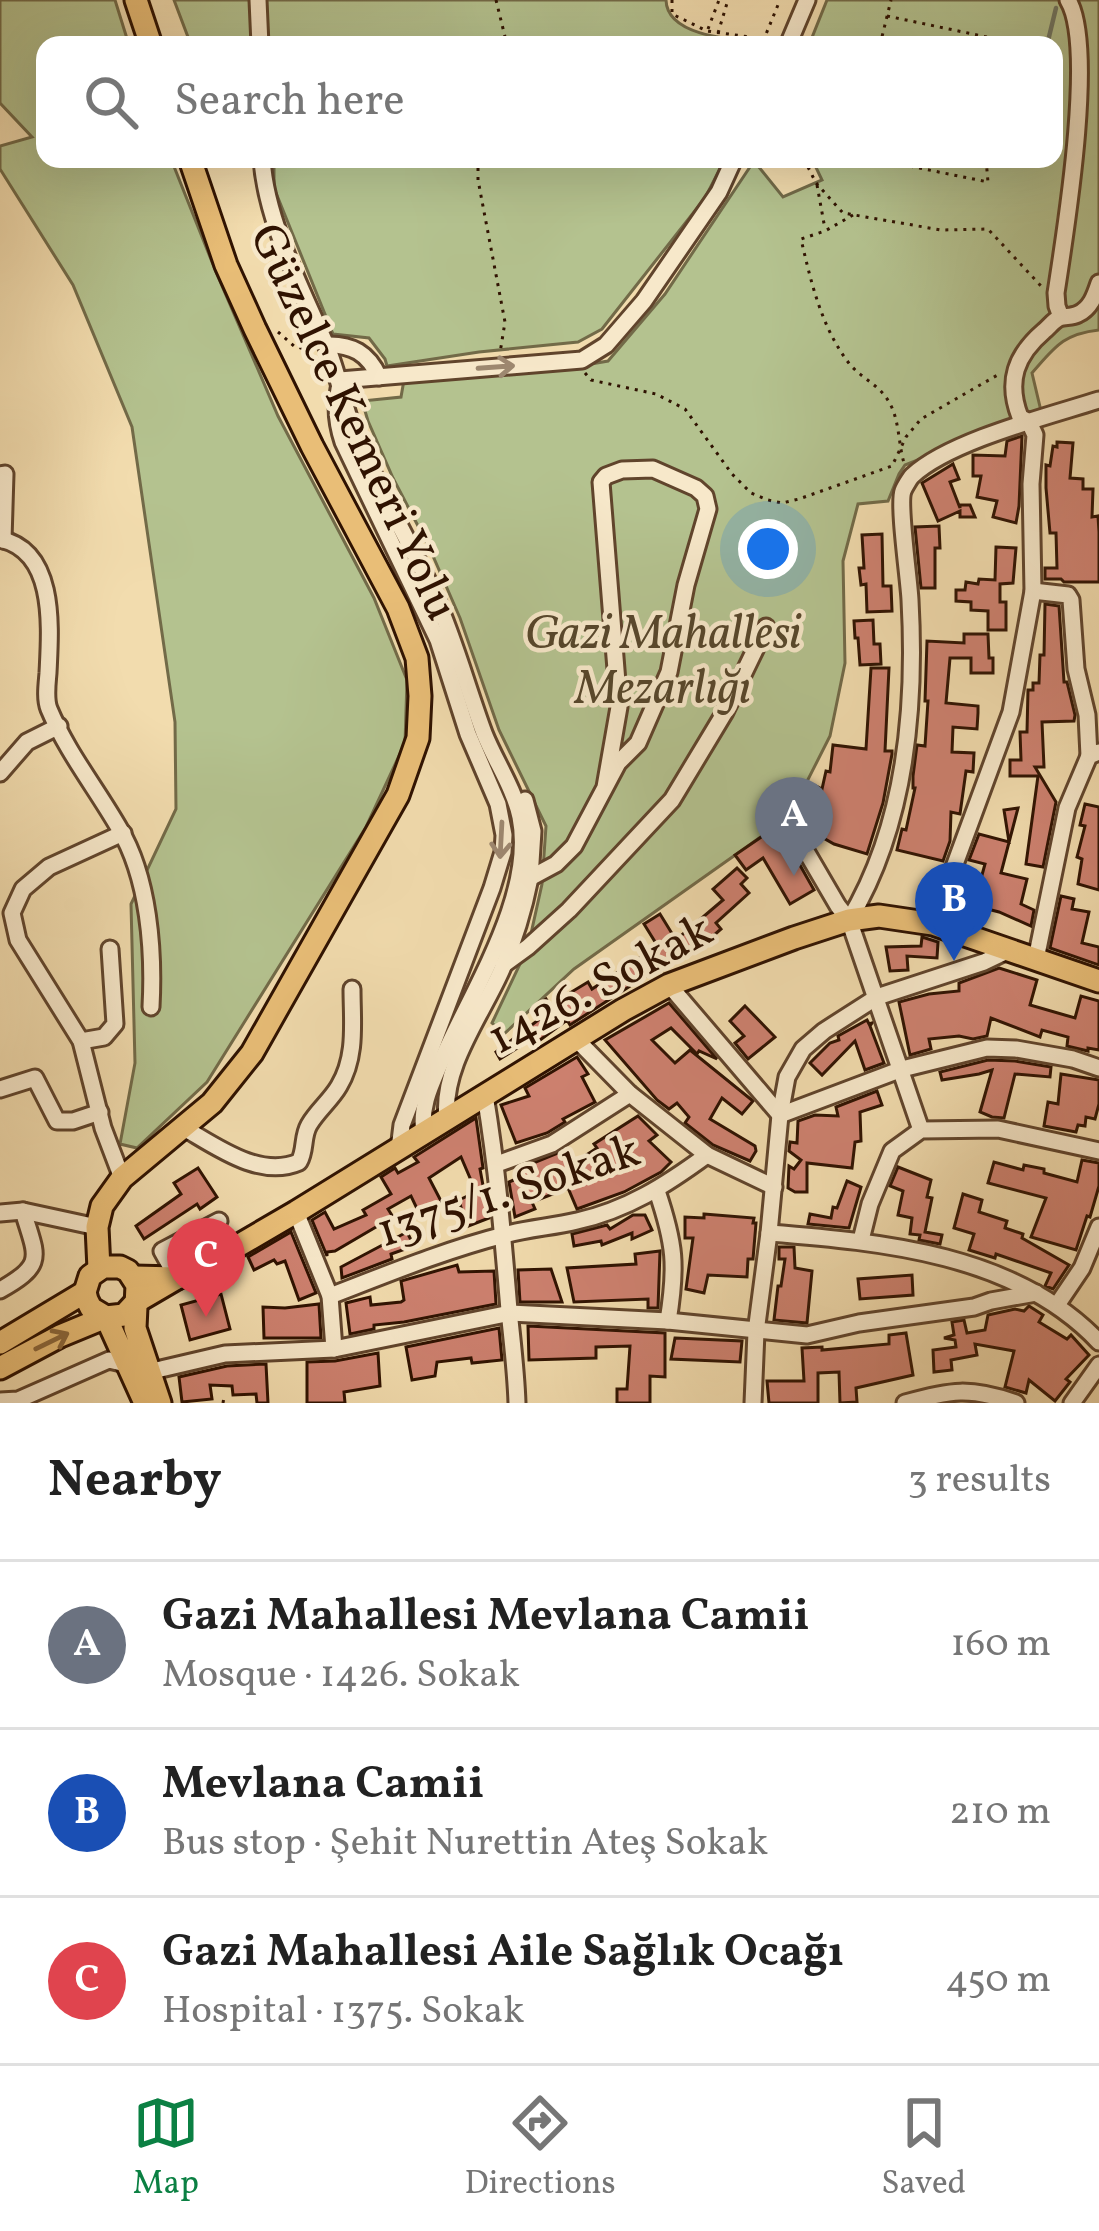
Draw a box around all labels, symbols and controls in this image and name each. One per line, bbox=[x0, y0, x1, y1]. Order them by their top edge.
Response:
search box bbox=[36, 36, 1063, 168]
icon: search bbox=[78, 69, 144, 135]
text: Search here bbox=[174, 71, 405, 134]
street label: Güzelce Kemeri Yolu bbox=[231, 214, 473, 632]
one-way arrow bbox=[476, 355, 515, 378]
your location bbox=[738, 519, 798, 579]
park label: Gazi Mahallesi Mezarlığı bbox=[525, 602, 802, 724]
pin: A bbox=[755, 777, 833, 876]
one-way arrow bbox=[489, 820, 512, 859]
pin: B bbox=[915, 862, 993, 961]
street label: 1426. Sokak bbox=[477, 899, 725, 1073]
street label: 1375/1. Sokak bbox=[369, 1119, 649, 1267]
pin: C bbox=[167, 1218, 245, 1317]
one-way arrow bbox=[34, 1329, 69, 1352]
text: Nearby bbox=[48, 1446, 222, 1517]
text: 3 results bbox=[908, 1454, 1051, 1508]
text: Gazi Mahallesi Mevlana Camii bbox=[162, 1586, 809, 1649]
text: A bbox=[73, 1618, 101, 1672]
text: 160 m bbox=[950, 1618, 1051, 1672]
text: Mosque · 1426. Sokak bbox=[162, 1649, 520, 1703]
text: Mevlana Camii bbox=[162, 1754, 484, 1817]
text: B bbox=[74, 1786, 100, 1840]
text: 210 m bbox=[949, 1786, 1051, 1840]
text: Bus stop · Şehit Nurettin Ateş Sokak bbox=[162, 1817, 768, 1871]
text: Gazi Mahallesi Aile Sağlık Ocağı bbox=[162, 1922, 844, 1985]
text: C bbox=[74, 1954, 100, 2008]
text: 450 m bbox=[945, 1954, 1051, 2008]
text: Hospital · 1375. Sokak bbox=[162, 1985, 525, 2039]
tab: Map bbox=[133, 2090, 199, 2208]
tab: Directions bbox=[464, 2090, 616, 2208]
tab: Saved bbox=[881, 2090, 966, 2208]

